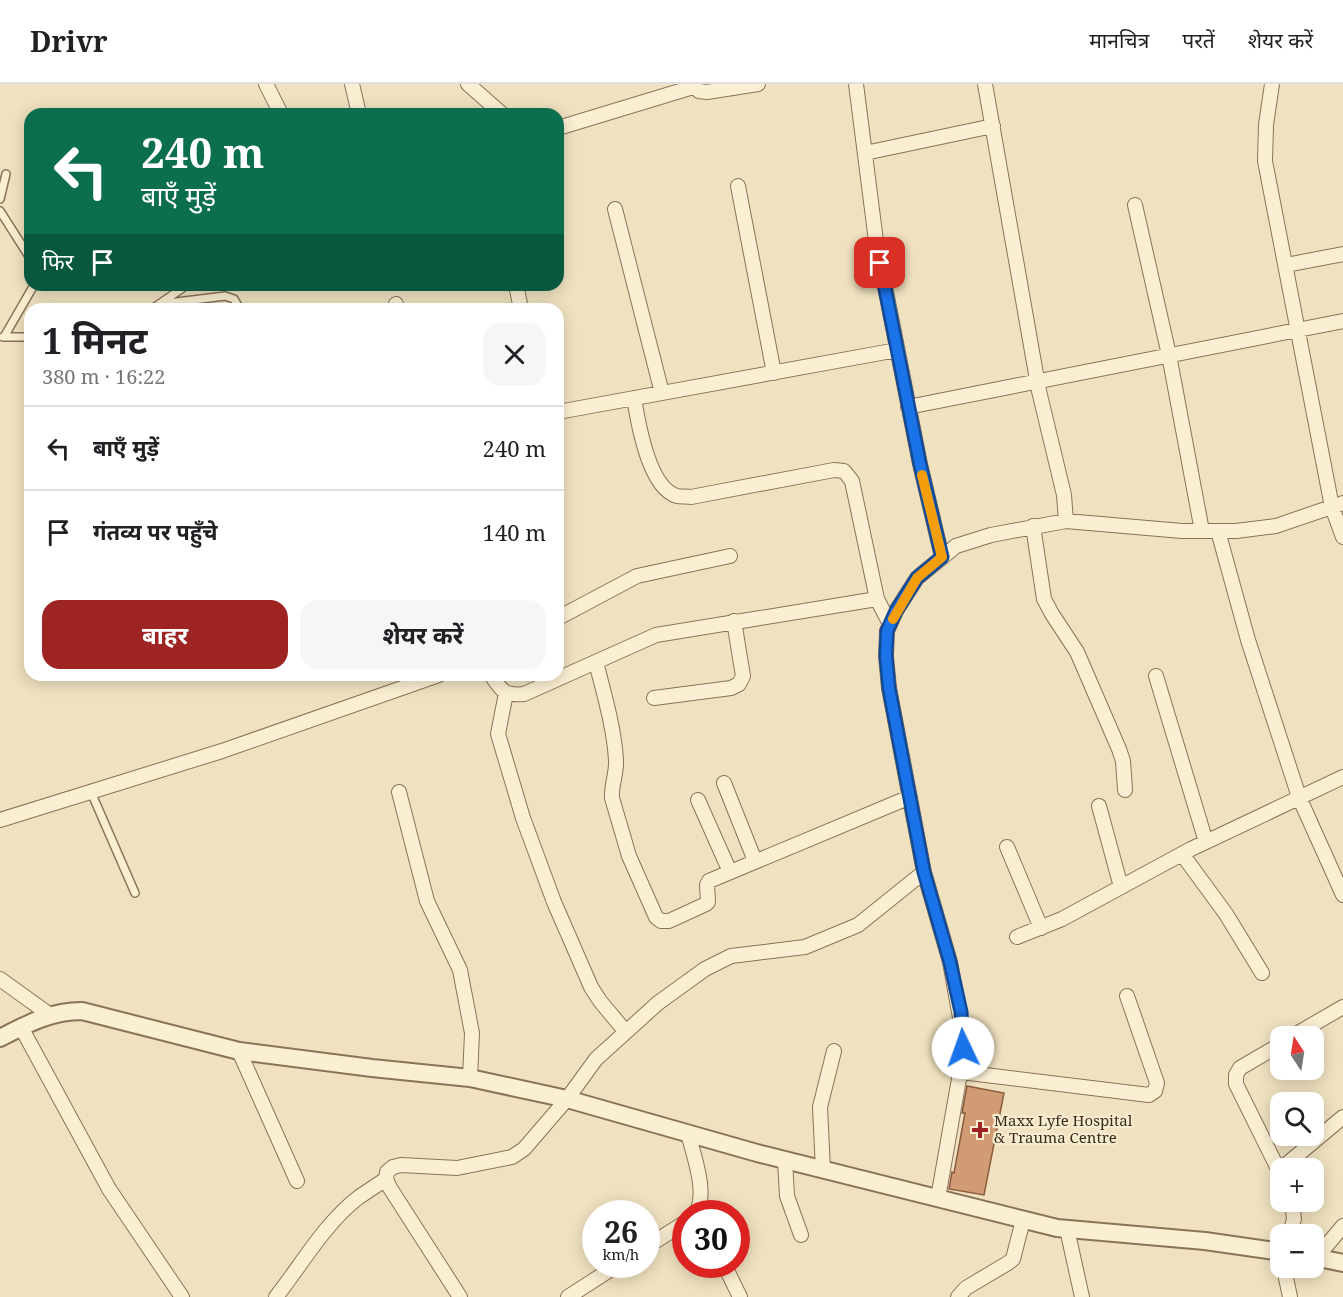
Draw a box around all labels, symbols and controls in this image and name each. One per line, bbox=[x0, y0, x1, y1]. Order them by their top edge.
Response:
text: Drivr bbox=[30, 22, 108, 60]
text: मानचित्र bbox=[1089, 26, 1149, 54]
text: परतें bbox=[1182, 26, 1215, 54]
text: शेयर करें bbox=[1248, 26, 1313, 54]
text: 240 m bbox=[141, 123, 265, 180]
icon: left bbox=[42, 132, 120, 210]
text: बाएँ मुड़ें bbox=[141, 177, 216, 214]
pin bbox=[854, 237, 905, 288]
text: फिर bbox=[42, 246, 74, 276]
icon: arrive bbox=[86, 246, 119, 279]
icon: arrive bbox=[863, 246, 896, 279]
text: 1 मिनट bbox=[42, 316, 147, 365]
button: close bbox=[483, 323, 546, 386]
text: 380 m · 16:22 bbox=[42, 363, 165, 390]
icon: left bbox=[42, 432, 75, 465]
text: बाएँ मुड़ें bbox=[93, 432, 159, 462]
text: 240 m bbox=[483, 433, 546, 463]
icon: arrive bbox=[42, 516, 75, 549]
text: गंतव्य पर पहुँचे bbox=[93, 516, 218, 546]
text: 140 m bbox=[483, 517, 546, 547]
button: बाहर bbox=[42, 600, 288, 669]
button: शेयर करें bbox=[300, 600, 546, 669]
position arrow bbox=[931, 1016, 995, 1080]
north arrow bbox=[1270, 1026, 1324, 1080]
map controls bbox=[1270, 1026, 1324, 1278]
button: search bbox=[1270, 1092, 1324, 1146]
place label: Maxx Lyfe Hospital & Trauma Centre bbox=[994, 1110, 1133, 1147]
marker: Maxx Lyfe Hospital & Trauma Centre bbox=[971, 1121, 989, 1139]
button: + bbox=[1270, 1158, 1324, 1212]
speed limit sign: 30 bbox=[672, 1200, 750, 1278]
text: 26 bbox=[604, 1211, 638, 1252]
button: − bbox=[1270, 1224, 1324, 1278]
text: km/h bbox=[603, 1244, 639, 1264]

